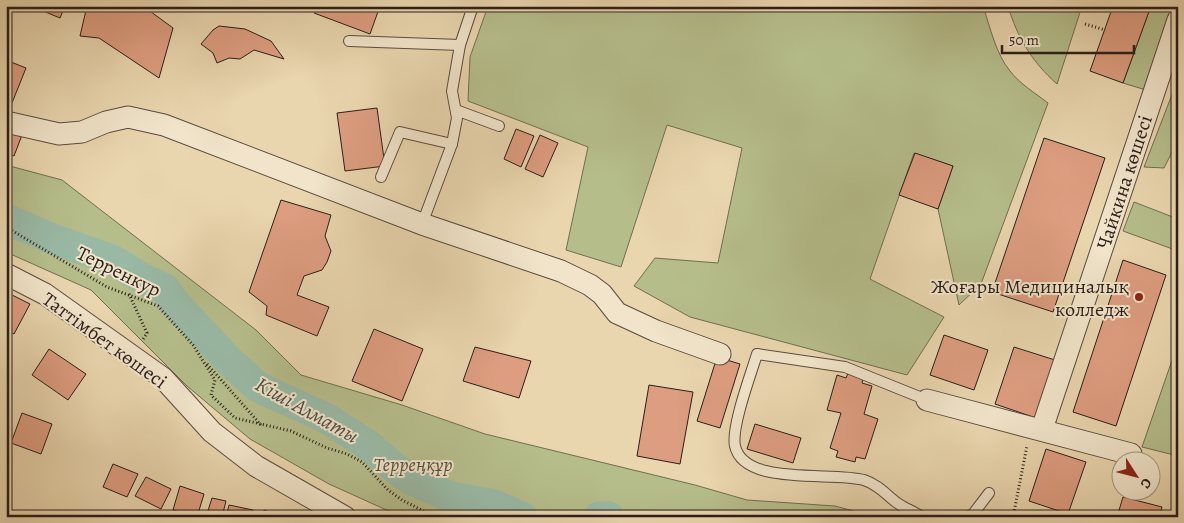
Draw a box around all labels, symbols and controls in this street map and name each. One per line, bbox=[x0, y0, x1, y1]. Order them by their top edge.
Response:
scale bar bbox=[1002, 22, 1134, 54]
text: 50 m bbox=[1009, 30, 1039, 50]
street label: Чайкина көшесі bbox=[1090, 112, 1159, 253]
street label: Терренкур bbox=[72, 239, 165, 303]
place label: Жоғары Медициналық колледж bbox=[931, 273, 1130, 323]
street label: Таттімбет көшесі bbox=[37, 286, 173, 395]
marker: Жоғары Медициналық колледж bbox=[1133, 291, 1145, 303]
water label: Кіші Алматы bbox=[250, 370, 364, 450]
north arrow bbox=[1112, 450, 1162, 500]
park label: Терреңқұр bbox=[373, 451, 453, 478]
text: С bbox=[1136, 474, 1156, 493]

